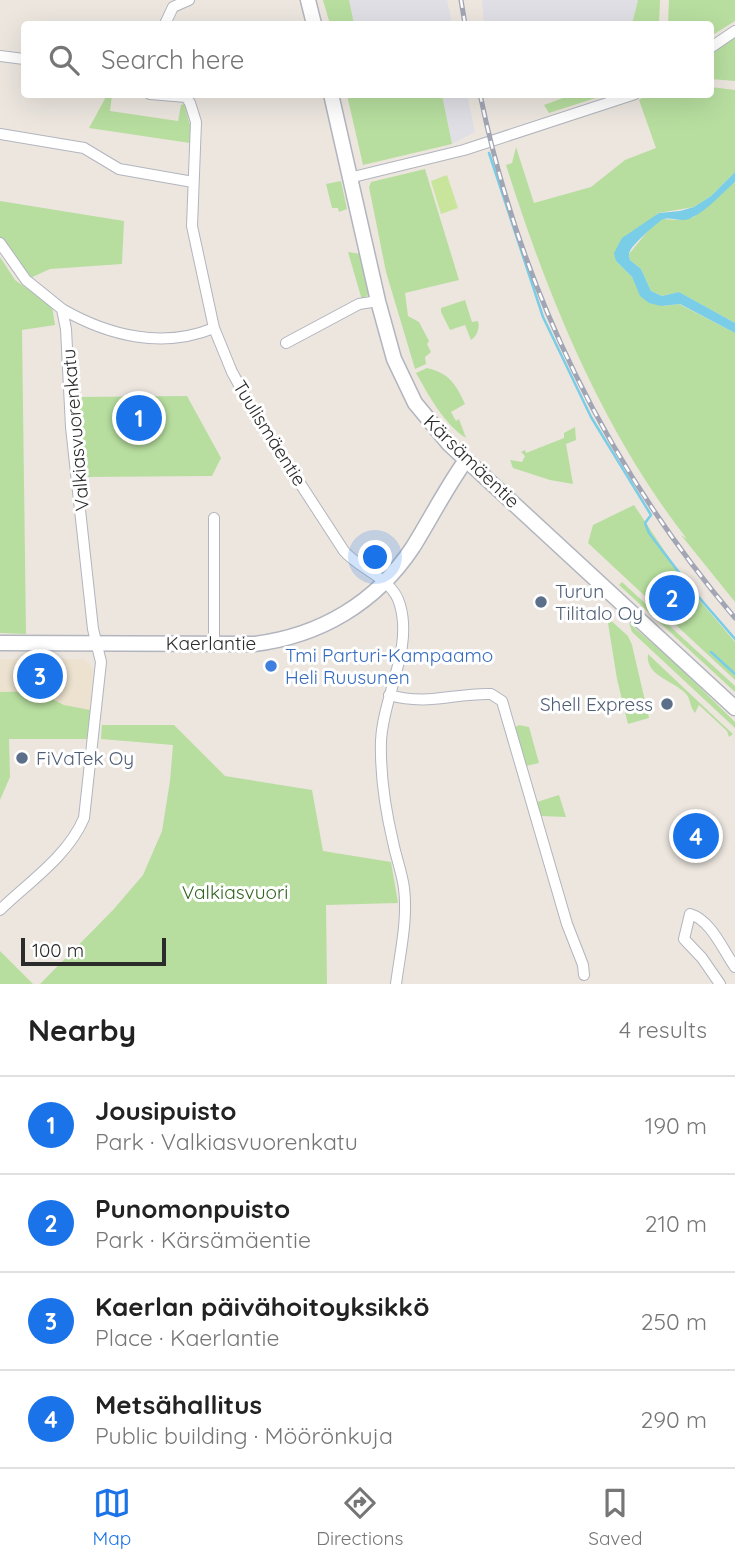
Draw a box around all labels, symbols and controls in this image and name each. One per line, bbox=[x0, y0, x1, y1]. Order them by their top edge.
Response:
search box bbox=[21, 21, 714, 98]
icon: search bbox=[45, 41, 83, 79]
text: Search here bbox=[101, 43, 245, 76]
street label: Valkiasvuorenkatu bbox=[56, 348, 94, 512]
street label: Tuulismäentie bbox=[228, 376, 312, 490]
pin: 1 bbox=[116, 392, 162, 444]
street label: Kärsämäentie bbox=[419, 409, 525, 513]
your location bbox=[358, 540, 392, 574]
pin: 2 bbox=[649, 572, 695, 624]
place label: Turun Tilitalo Oy bbox=[555, 579, 643, 625]
marker: Turun Tilitalo Oy bbox=[533, 594, 549, 610]
street label: Kaerlantie bbox=[166, 631, 256, 655]
place label: Tmi Parturi-Kampaamo Heli Ruusunen bbox=[285, 643, 493, 689]
pin: 3 bbox=[17, 650, 63, 702]
marker: Tmi Parturi-Kampaamo Heli Ruusunen bbox=[263, 658, 279, 674]
place label: Shell Express bbox=[540, 692, 653, 716]
marker: Shell Express bbox=[659, 696, 675, 712]
place label: FiVaTek Oy bbox=[36, 746, 134, 770]
marker: FiVaTek Oy bbox=[14, 750, 30, 766]
pin: 4 bbox=[673, 810, 719, 862]
park label: Valkiasvuori bbox=[182, 880, 288, 904]
scale bar bbox=[21, 935, 166, 967]
text: 100 m bbox=[32, 938, 84, 962]
text: Nearby bbox=[28, 1011, 136, 1049]
text: 4 results bbox=[619, 1015, 707, 1044]
text: Jousipuisto bbox=[95, 1094, 237, 1127]
text: 1 bbox=[47, 1111, 55, 1140]
text: 190 m bbox=[645, 1111, 707, 1140]
text: Park · Valkiasvuorenkatu bbox=[95, 1127, 358, 1156]
text: Punomonpuisto bbox=[95, 1192, 290, 1225]
text: 2 bbox=[44, 1209, 58, 1238]
text: 210 m bbox=[645, 1209, 707, 1238]
text: Park · Kärsämäentie bbox=[95, 1225, 311, 1254]
text: Kaerlan päivähoitoyksikkö bbox=[95, 1290, 429, 1323]
text: 3 bbox=[45, 1307, 57, 1336]
text: 250 m bbox=[641, 1307, 707, 1336]
text: Place · Kaerlantie bbox=[95, 1323, 279, 1352]
text: Metsähallitus bbox=[95, 1388, 262, 1421]
text: 4 bbox=[44, 1405, 58, 1434]
text: 290 m bbox=[640, 1405, 707, 1434]
text: Public building · Möörönkuja bbox=[95, 1421, 393, 1450]
tab: Map bbox=[93, 1484, 131, 1550]
tab: Directions bbox=[316, 1484, 403, 1550]
tab: Saved bbox=[588, 1484, 643, 1550]

